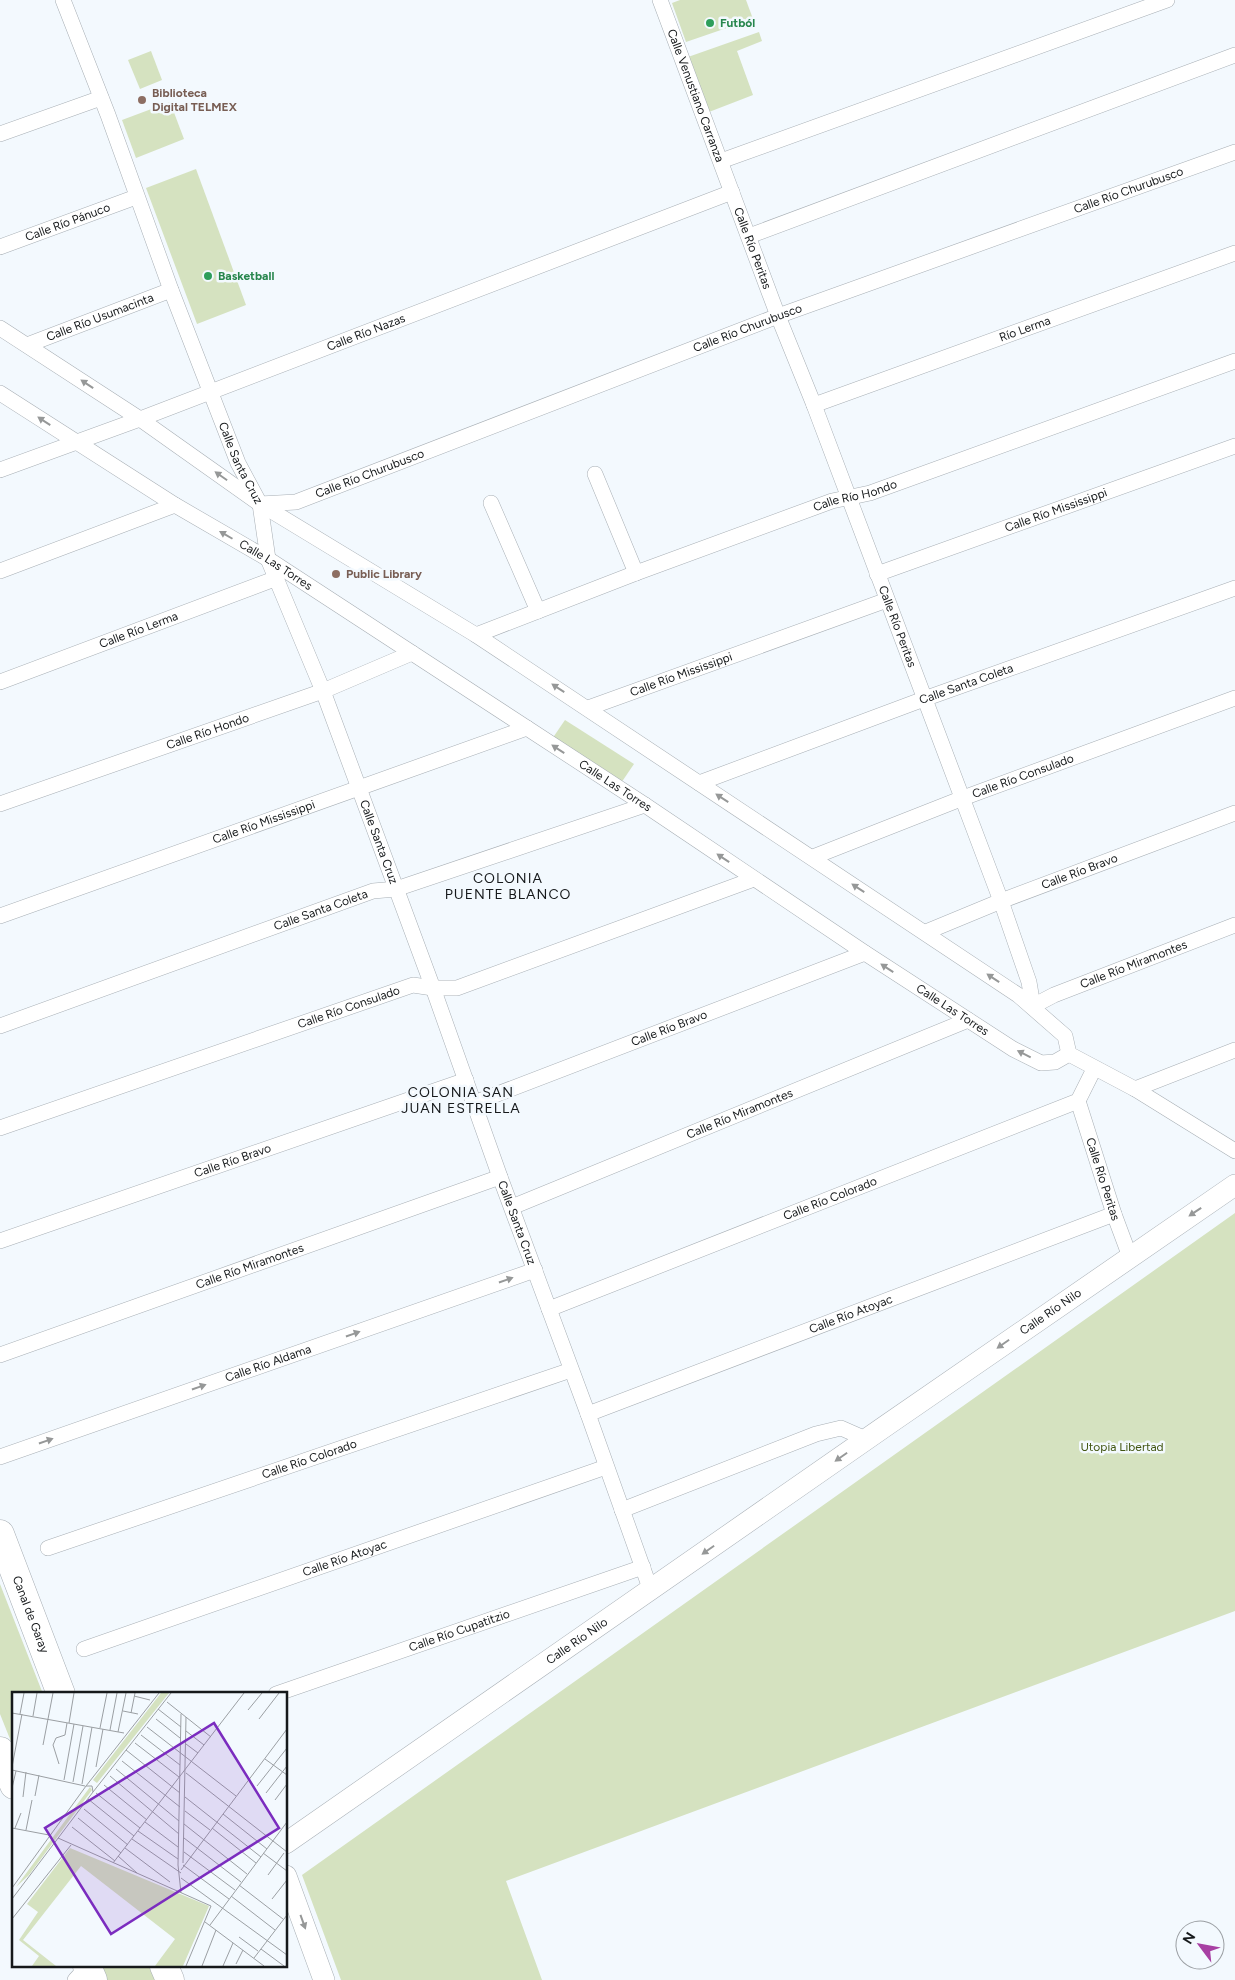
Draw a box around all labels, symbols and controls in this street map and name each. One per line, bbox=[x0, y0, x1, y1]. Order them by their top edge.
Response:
place label: Futból bbox=[720, 16, 755, 30]
marker: Futból bbox=[704, 17, 716, 29]
street label: Calle Venustiano Carranza bbox=[664, 27, 727, 164]
place label: Biblioteca Digital TELMEX bbox=[152, 86, 238, 114]
marker: Biblioteca Digital TELMEX bbox=[136, 94, 148, 106]
street label: Calle Río Churubusco bbox=[1072, 164, 1185, 216]
street label: Calle Río Pánuco bbox=[23, 200, 112, 244]
street label: Calle Río Peritas bbox=[731, 205, 775, 292]
place label: Basketball bbox=[218, 269, 274, 283]
marker: Basketball bbox=[202, 270, 214, 282]
street label: Calle Río Usumacinta bbox=[44, 290, 155, 344]
street label: Calle Río Churubusco bbox=[691, 301, 804, 355]
street label: Calle Río Nazas bbox=[325, 311, 408, 354]
street label: Río Lerma bbox=[997, 313, 1052, 345]
one-way arrow bbox=[80, 379, 93, 389]
one-way arrow bbox=[37, 416, 50, 426]
street label: Calle Santa Cruz bbox=[216, 420, 266, 506]
street label: Calle Río Churubusco bbox=[313, 446, 426, 501]
one-way arrow bbox=[214, 471, 227, 481]
street label: Calle Río Hondo bbox=[811, 477, 899, 514]
street label: Calle Río Mississippi bbox=[1003, 485, 1109, 535]
one-way arrow bbox=[219, 531, 234, 539]
street label: Calle Las Torres bbox=[237, 537, 315, 593]
place label: Public Library bbox=[346, 567, 422, 581]
marker: Public Library bbox=[330, 568, 342, 580]
street label: Calle Río Peritas bbox=[876, 584, 919, 670]
street label: Calle Río Lerma bbox=[97, 609, 180, 651]
street label: Calle Río Mississippi bbox=[628, 649, 734, 699]
street label: Calle Santa Coleta bbox=[917, 661, 1015, 707]
one-way arrow bbox=[552, 684, 565, 693]
street label: Calle Río Hondo bbox=[165, 710, 251, 752]
one-way arrow bbox=[552, 744, 565, 753]
street label: Calle Río Consulado bbox=[970, 751, 1076, 801]
street label: Calle Las Torres bbox=[576, 757, 655, 815]
one-way arrow bbox=[716, 793, 729, 803]
street label: Calle Río Mississippi bbox=[211, 797, 317, 847]
street label: Calle Santa Cruz bbox=[357, 798, 401, 886]
street label: Calle Río Bravo bbox=[1039, 851, 1120, 892]
one-way arrow bbox=[716, 853, 730, 863]
district label: COLONIA PUENTE BLANCO bbox=[445, 870, 571, 903]
one-way arrow bbox=[851, 883, 865, 892]
street label: Calle Santa Coleta bbox=[272, 887, 370, 933]
street label: Calle Río Miramontes bbox=[1078, 937, 1189, 991]
one-way arrow bbox=[880, 963, 894, 972]
one-way arrow bbox=[986, 973, 1000, 983]
street label: Calle Las Torres bbox=[914, 981, 992, 1039]
street label: Calle Río Consulado bbox=[296, 983, 402, 1031]
street label: Calle Río Bravo bbox=[629, 1007, 709, 1049]
one-way arrow bbox=[1017, 1050, 1032, 1058]
district label: COLONIA SAN JUAN ESTRELLA bbox=[401, 1084, 521, 1117]
street label: Calle Río Miramontes bbox=[684, 1085, 795, 1142]
street label: Calle Río Peritas bbox=[1083, 1136, 1123, 1223]
street label: Calle Río Bravo bbox=[192, 1141, 273, 1180]
street label: Calle Río Colorado bbox=[781, 1174, 879, 1223]
street label: Calle Santa Cruz bbox=[495, 1179, 539, 1267]
one-way arrow bbox=[1188, 1207, 1202, 1217]
street label: Calle Río Miramontes bbox=[194, 1240, 306, 1292]
one-way arrow bbox=[499, 1276, 514, 1283]
street label: Calle Río Nilo bbox=[1017, 1286, 1084, 1338]
street label: Calle Río Atoyac bbox=[807, 1292, 895, 1336]
one-way arrow bbox=[346, 1330, 361, 1338]
one-way arrow bbox=[996, 1339, 1010, 1349]
street label: Calle Río Aldama bbox=[223, 1342, 313, 1385]
one-way arrow bbox=[192, 1383, 207, 1390]
street label: Calle Río Colorado bbox=[260, 1436, 359, 1482]
one-way arrow bbox=[39, 1437, 54, 1445]
park label: Utopia Libertad bbox=[1080, 1440, 1164, 1454]
one-way arrow bbox=[834, 1452, 848, 1462]
street label: Calle Río Atoyac bbox=[301, 1537, 389, 1579]
one-way arrow bbox=[701, 1545, 715, 1555]
street label: Canal de Garay bbox=[10, 1574, 52, 1656]
street label: Calle Río Cupatitzio bbox=[407, 1607, 512, 1655]
street label: Calle Río Nilo bbox=[543, 1615, 610, 1667]
inset map bbox=[12, 1692, 288, 1968]
one-way arrow bbox=[299, 1915, 307, 1930]
north arrow bbox=[1175, 1920, 1225, 1970]
text: N bbox=[1179, 1929, 1199, 1947]

